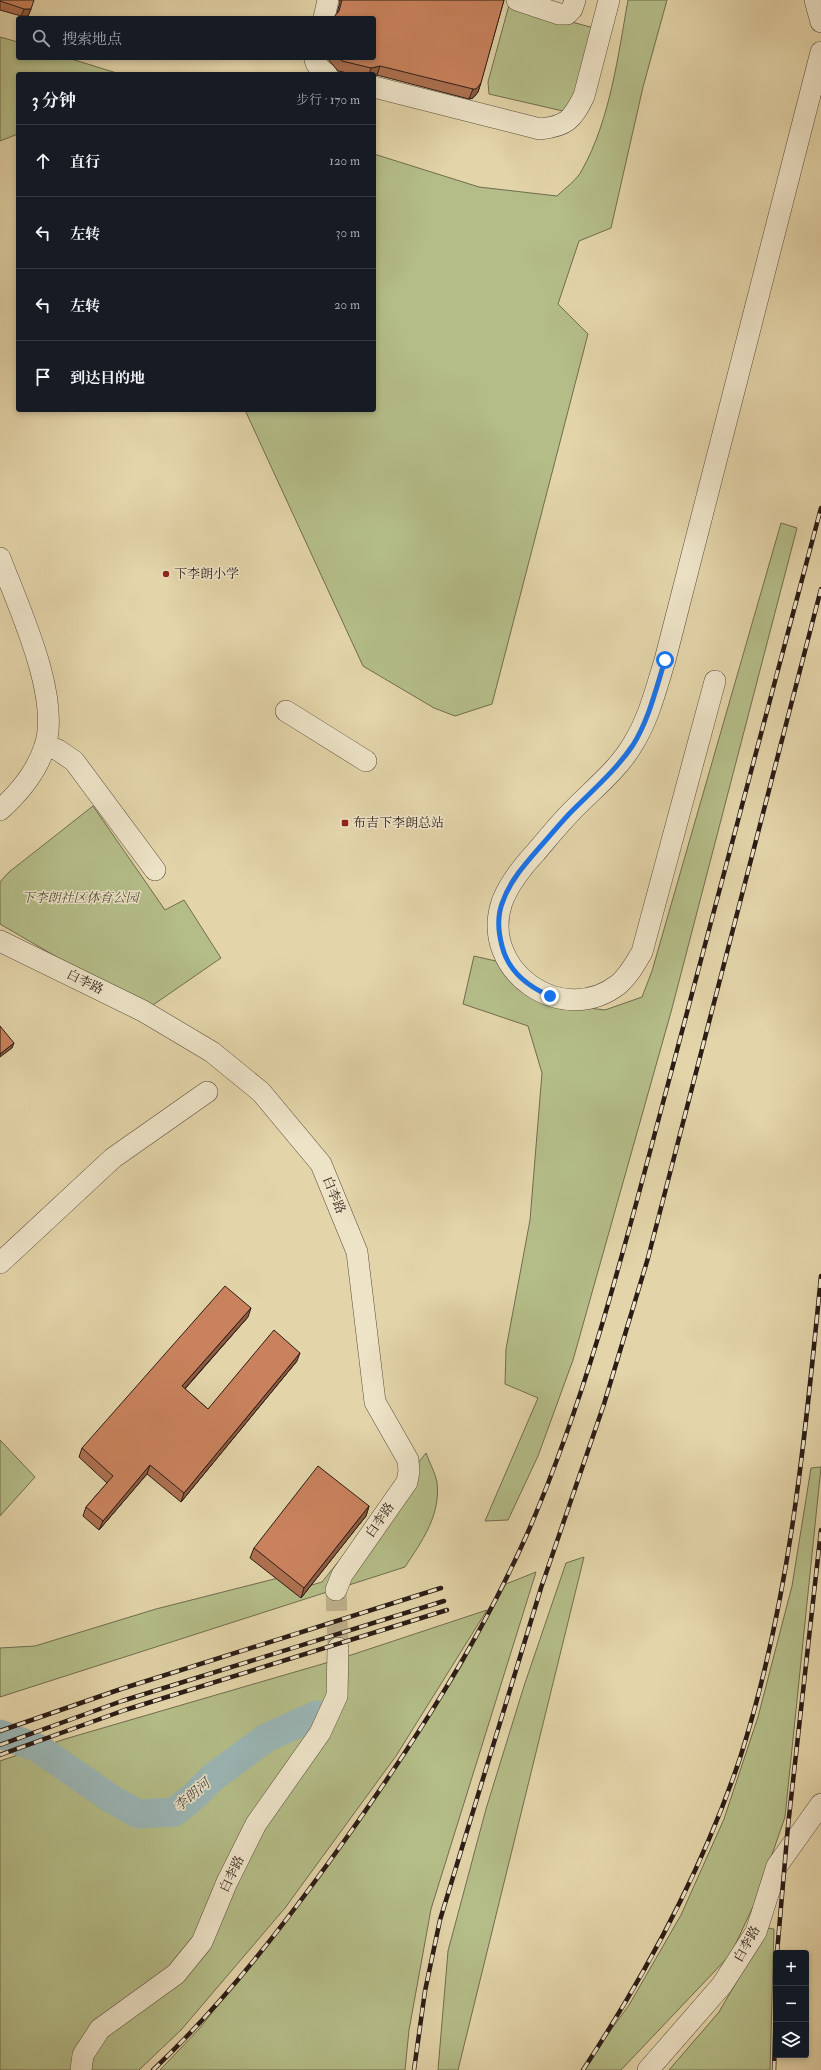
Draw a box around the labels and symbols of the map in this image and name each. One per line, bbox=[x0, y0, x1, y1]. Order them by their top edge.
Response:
place label: 下李朗小学 bbox=[174, 566, 239, 582]
marker: 下李朗小学 bbox=[161, 569, 171, 579]
route start bbox=[656, 651, 674, 669]
place label: 布吉下李朗总站 bbox=[353, 815, 444, 831]
marker: 布吉下李朗总站 bbox=[340, 818, 350, 828]
park label: 下李朗社区体育公园 bbox=[21, 890, 140, 906]
street label: 白李路 bbox=[64, 966, 106, 998]
route end bbox=[541, 987, 559, 1005]
street label: 白李路 bbox=[319, 1174, 349, 1216]
street label: 白李路 bbox=[362, 1499, 398, 1541]
water label: 李朗河 bbox=[170, 1773, 216, 1815]
street label: 白李路 bbox=[216, 1853, 248, 1895]
street label: 白李路 bbox=[731, 1923, 763, 1965]

